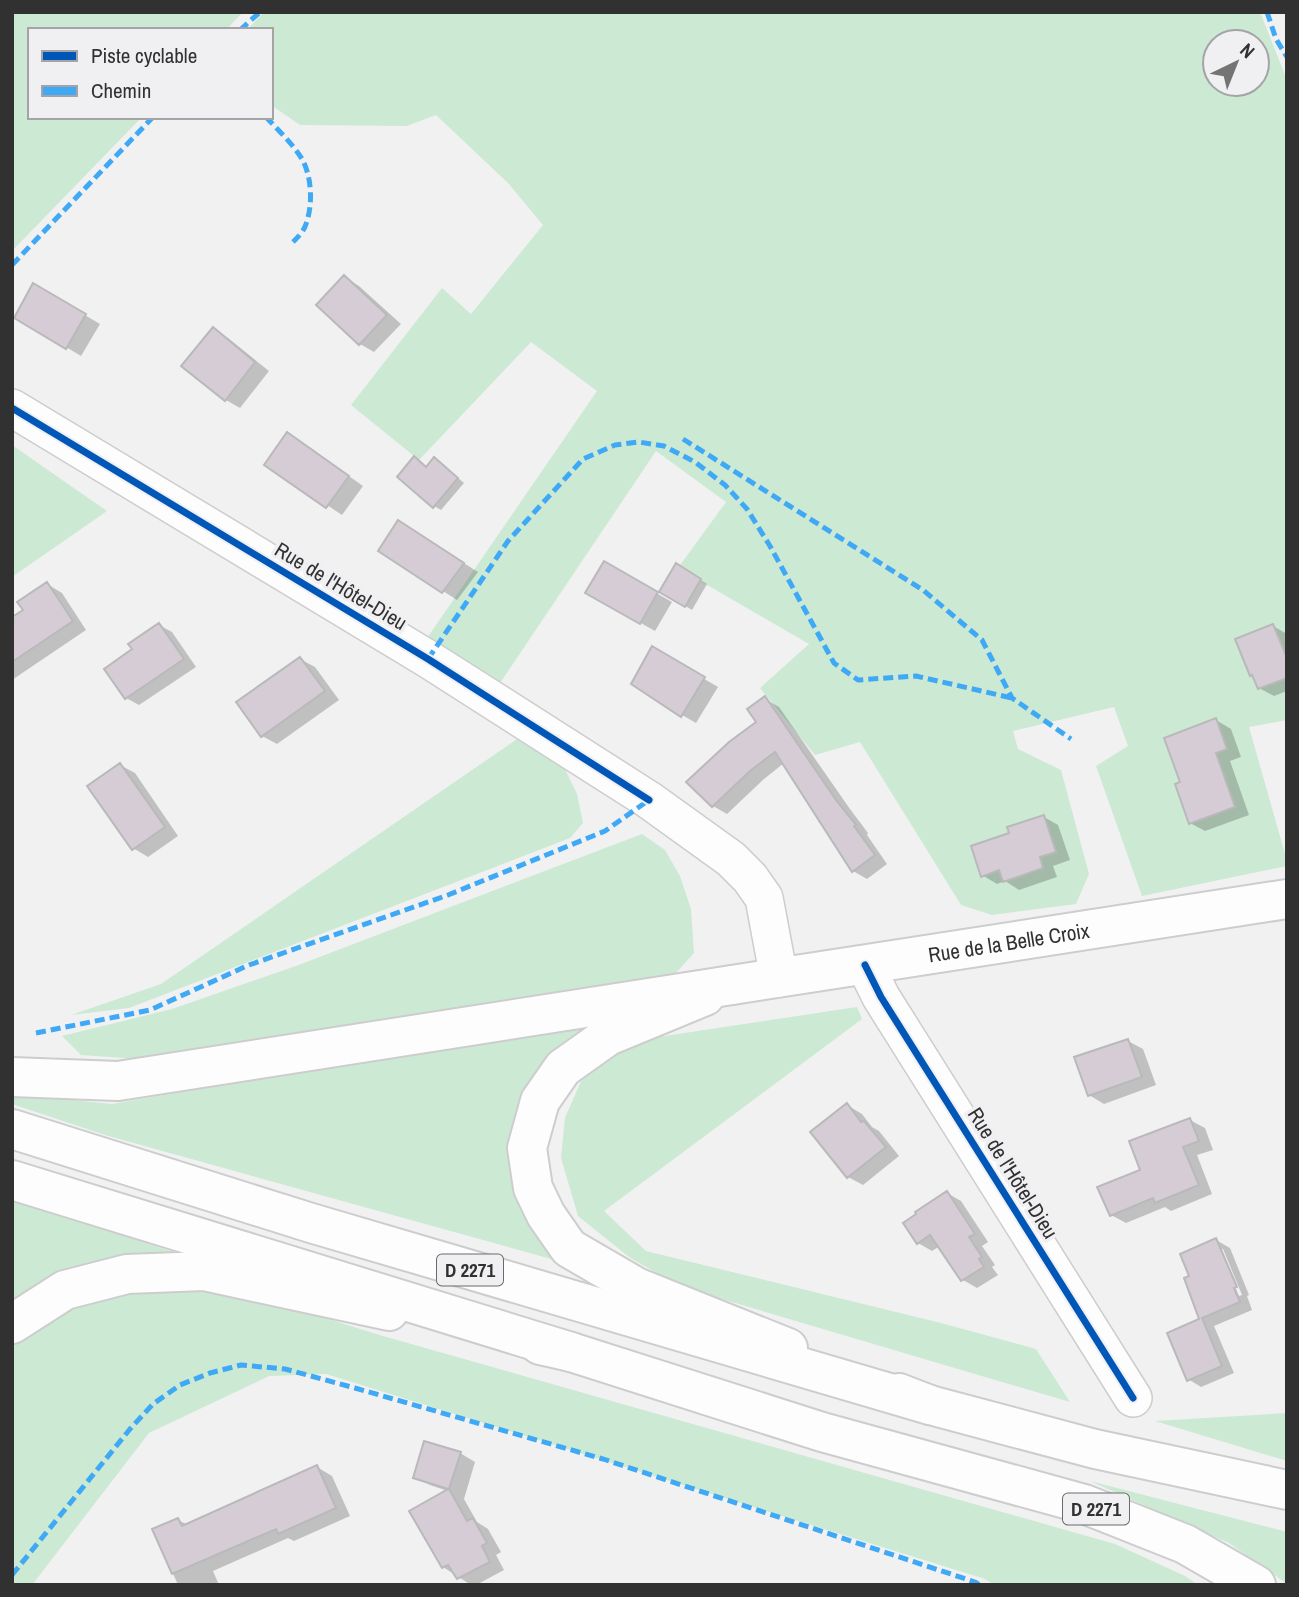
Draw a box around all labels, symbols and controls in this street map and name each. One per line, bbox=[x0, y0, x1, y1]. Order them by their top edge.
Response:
legend bbox=[28, 28, 273, 119]
north arrow bbox=[1201, 28, 1271, 98]
text: N bbox=[1235, 37, 1261, 64]
text: Piste cyclable bbox=[91, 41, 197, 70]
text: Chemin bbox=[91, 76, 151, 105]
street label: Rue de l'Hôtel-Dieu bbox=[269, 535, 413, 637]
street label: Rue de la Belle Croix bbox=[926, 915, 1092, 969]
street label: Rue de l'Hôtel-Dieu bbox=[961, 1102, 1065, 1244]
road number: D 2271 bbox=[437, 1254, 503, 1286]
road number: D 2271 bbox=[1063, 1494, 1129, 1525]

